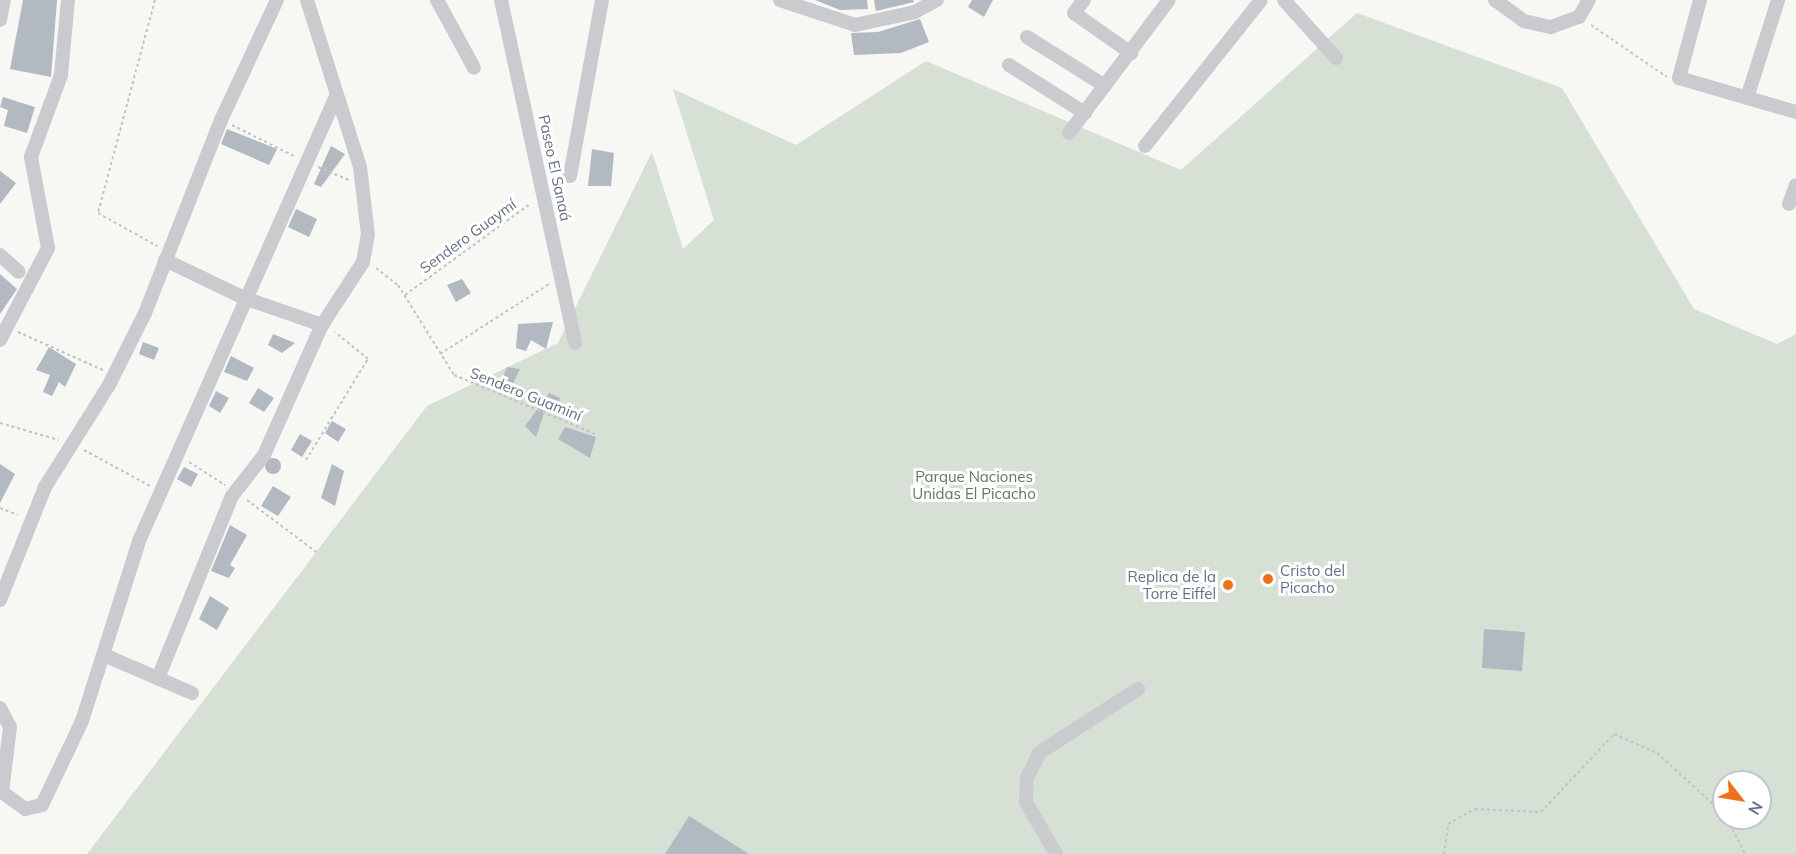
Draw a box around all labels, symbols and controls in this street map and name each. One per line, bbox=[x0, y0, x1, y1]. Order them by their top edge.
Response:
street label: Paseo El Sanaá bbox=[535, 113, 575, 223]
street label: Sendero Guaymí bbox=[416, 195, 520, 277]
street label: Sendero Guaminí bbox=[467, 363, 585, 425]
park label: Parque Naciones Unidas El Picacho bbox=[912, 467, 1036, 502]
place label: Cristo del Picacho bbox=[1280, 561, 1345, 596]
place label: Replica de la Torre Eiffel bbox=[1128, 567, 1216, 602]
marker: Cristo del Picacho bbox=[1261, 572, 1275, 586]
marker: Replica de la Torre Eiffel bbox=[1221, 578, 1235, 592]
north arrow bbox=[1712, 770, 1772, 830]
text: N bbox=[1744, 798, 1767, 819]

